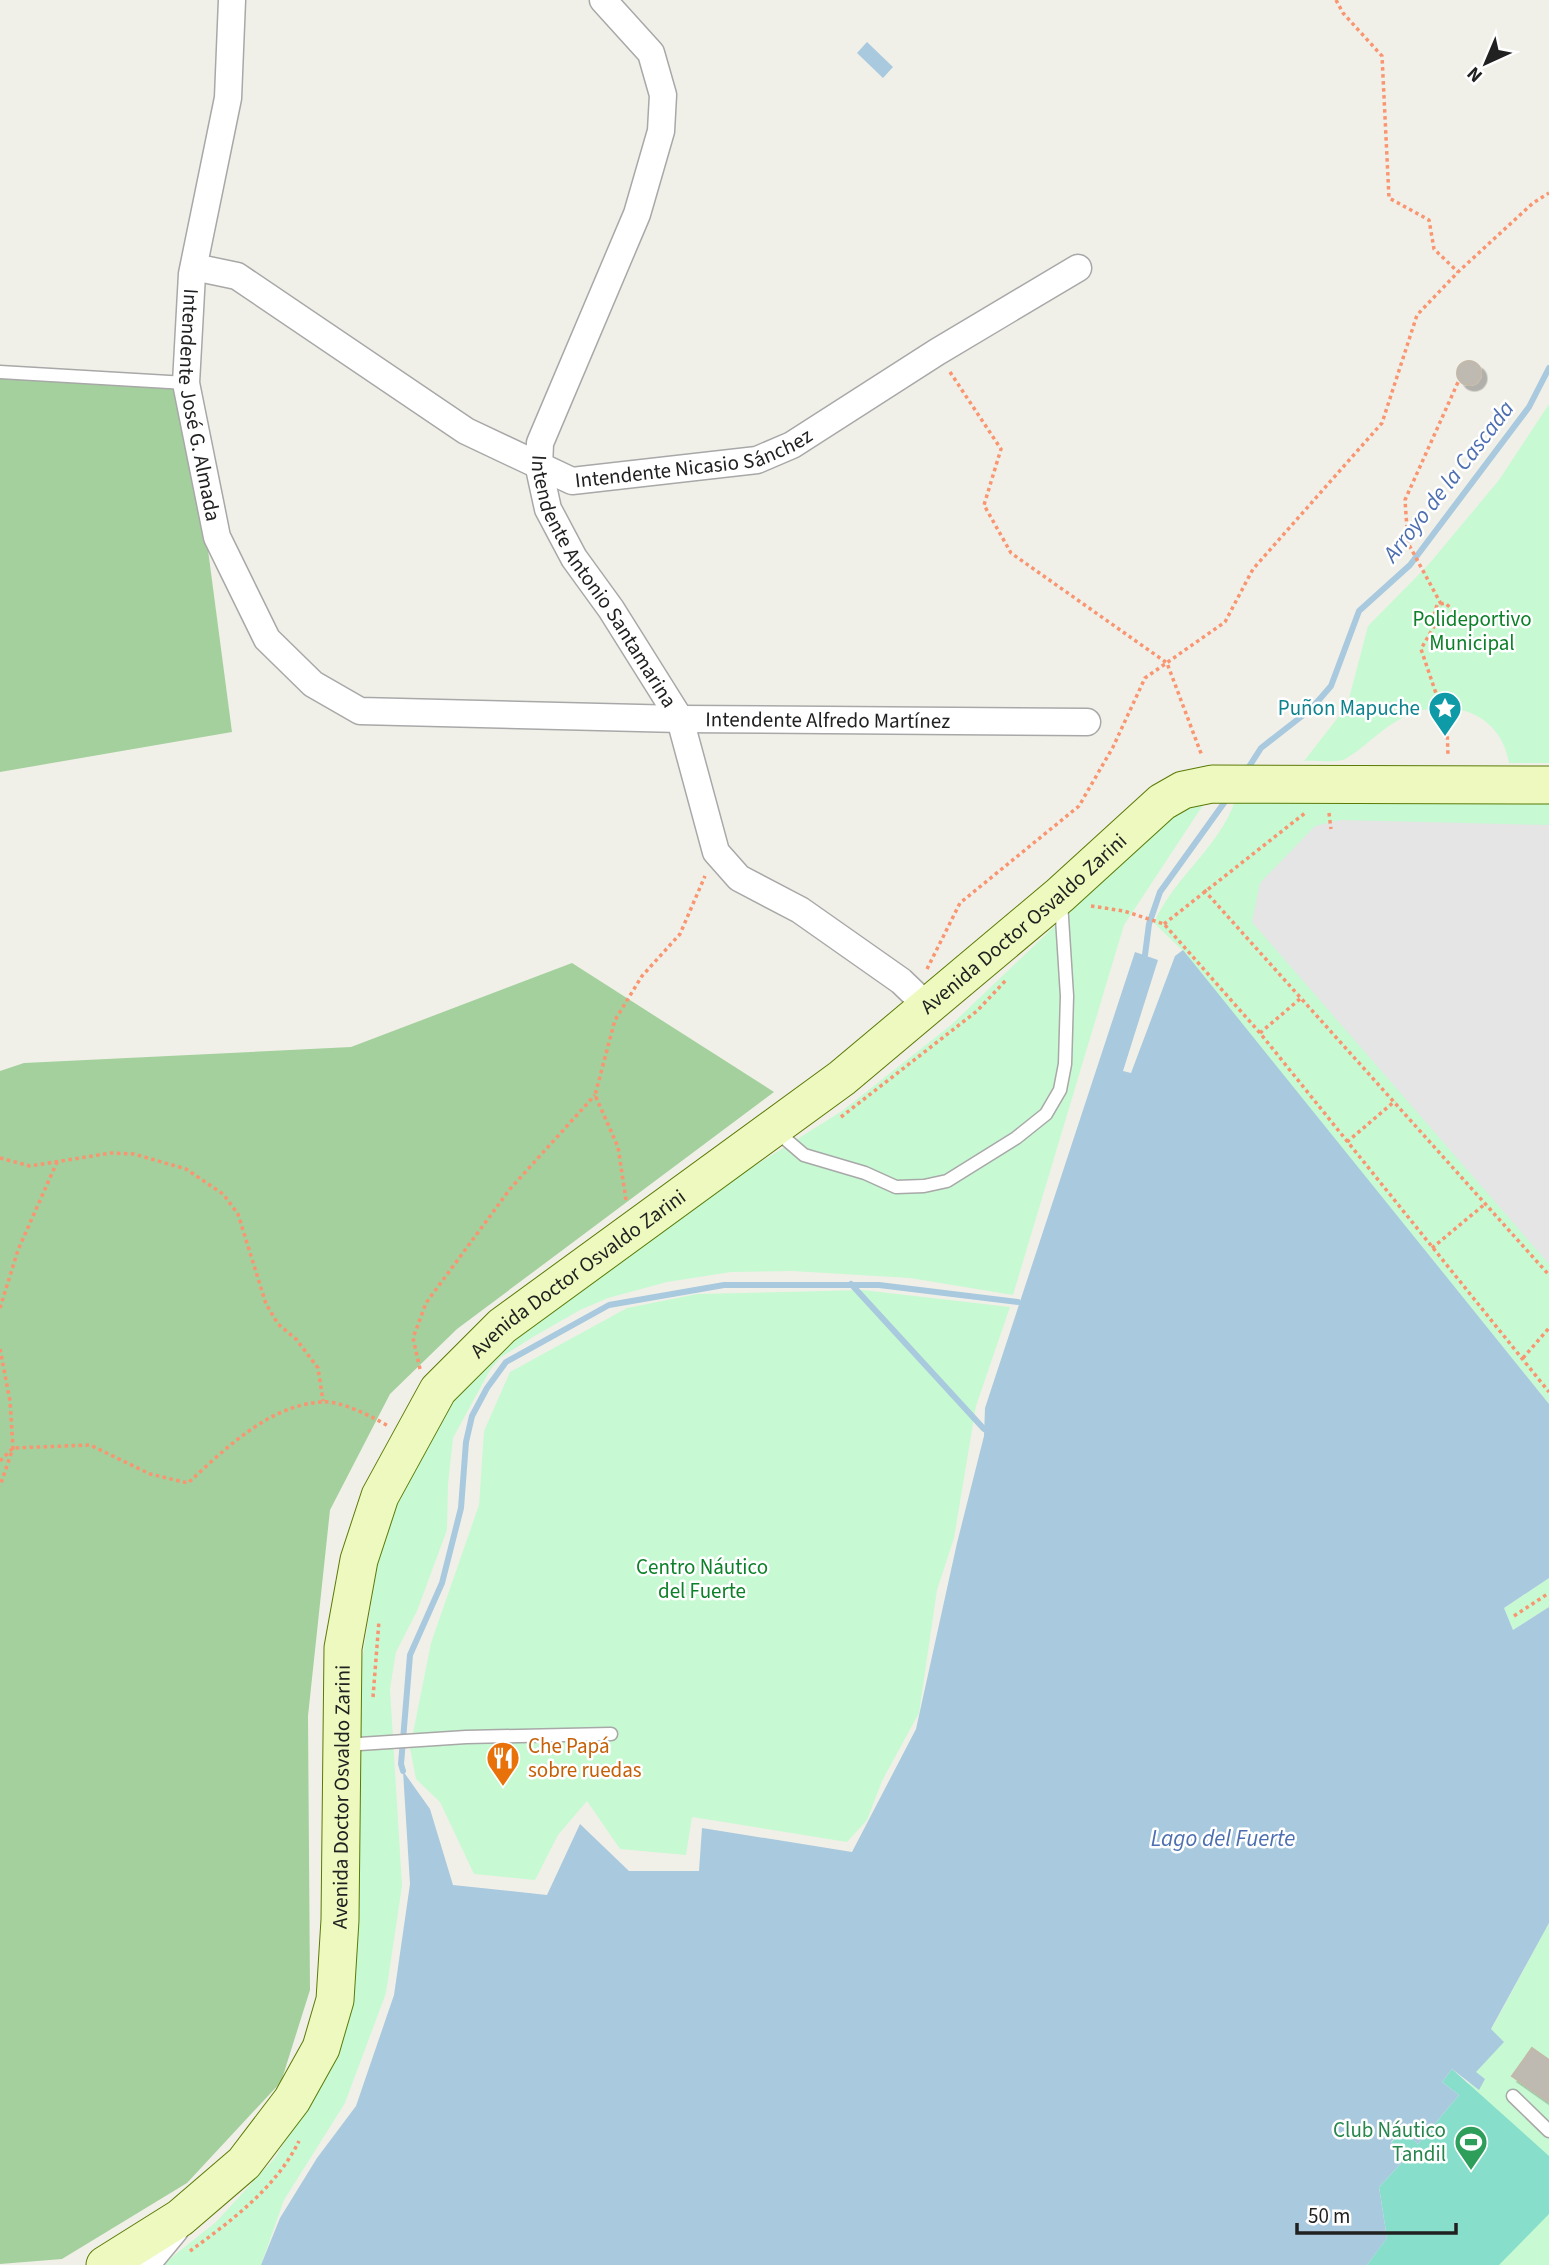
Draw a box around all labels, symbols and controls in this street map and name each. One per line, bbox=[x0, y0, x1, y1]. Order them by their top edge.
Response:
north arrow bbox=[1451, 28, 1521, 98]
text: N bbox=[1461, 60, 1489, 88]
street label: Intendente José G. Almada bbox=[171, 288, 228, 524]
water label: Arroyo de la Cascada bbox=[1374, 394, 1522, 571]
street label: Intendente Nicasio Sánchez bbox=[573, 421, 818, 496]
street label: Intendente Antonio Santamarina bbox=[524, 454, 684, 713]
park label: Polideportivo Municipal bbox=[1412, 604, 1532, 658]
place icon: Puñon Mapuche bbox=[1426, 689, 1464, 738]
place label: Puñon Mapuche bbox=[1278, 693, 1420, 723]
street label: Intendente Alfredo Martínez bbox=[705, 704, 950, 736]
street label: Avenida Doctor Osvaldo Zarini bbox=[914, 826, 1133, 1021]
street label: Avenida Doctor Osvaldo Zarini bbox=[463, 1182, 692, 1365]
park label: Centro Náutico del Fuerte bbox=[636, 1552, 768, 1606]
street label: Avenida Doctor Osvaldo Zarini bbox=[324, 1665, 358, 1930]
place label: Che Papá sobre ruedas bbox=[528, 1731, 642, 1785]
restaurant icon: Che Papá sobre ruedas bbox=[484, 1739, 522, 1788]
water label: Lago del Fuerte bbox=[1151, 1822, 1295, 1855]
place label: Club Náutico Tandil bbox=[1333, 2115, 1446, 2169]
sports icon: Club Náutico Tandil bbox=[1452, 2123, 1490, 2172]
scale bar bbox=[1297, 2192, 1456, 2236]
text: 50 m bbox=[1308, 2201, 1350, 2231]

